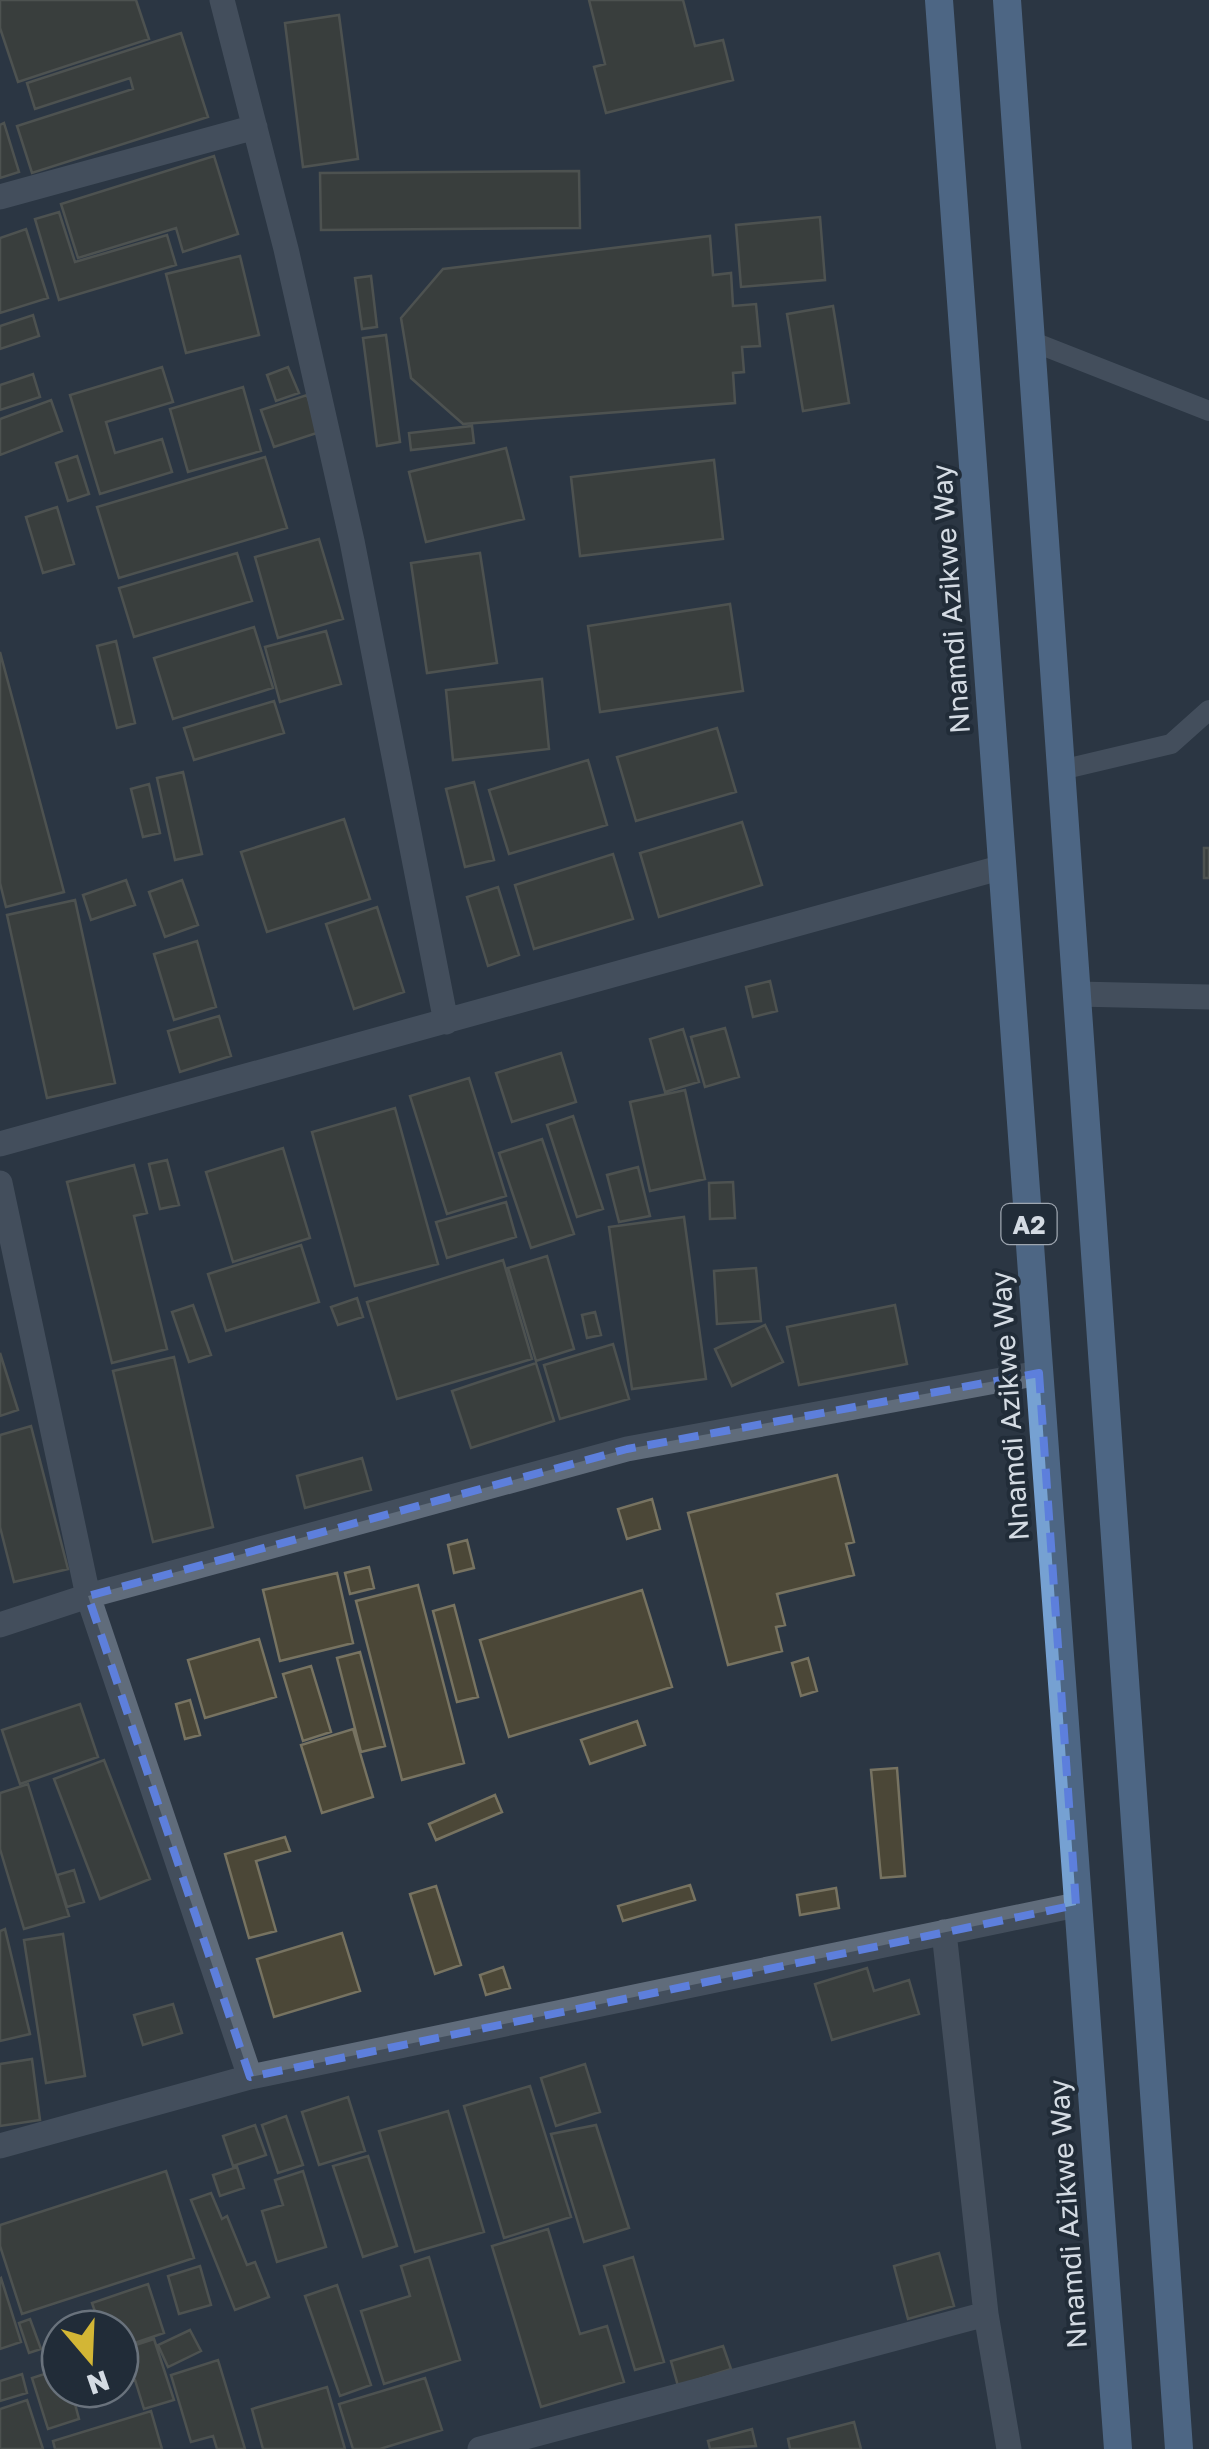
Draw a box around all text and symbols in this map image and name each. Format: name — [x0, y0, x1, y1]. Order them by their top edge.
street label: Nnamdi Azikwe Way — [924, 463, 976, 735]
road number: A2 — [1002, 1204, 1056, 1244]
street label: Nnamdi Azikwe Way — [983, 1270, 1035, 1542]
street label: Nnamdi Azikwe Way — [1041, 2078, 1093, 2350]
north arrow — [40, 2309, 140, 2409]
text: N — [83, 2364, 114, 2402]

